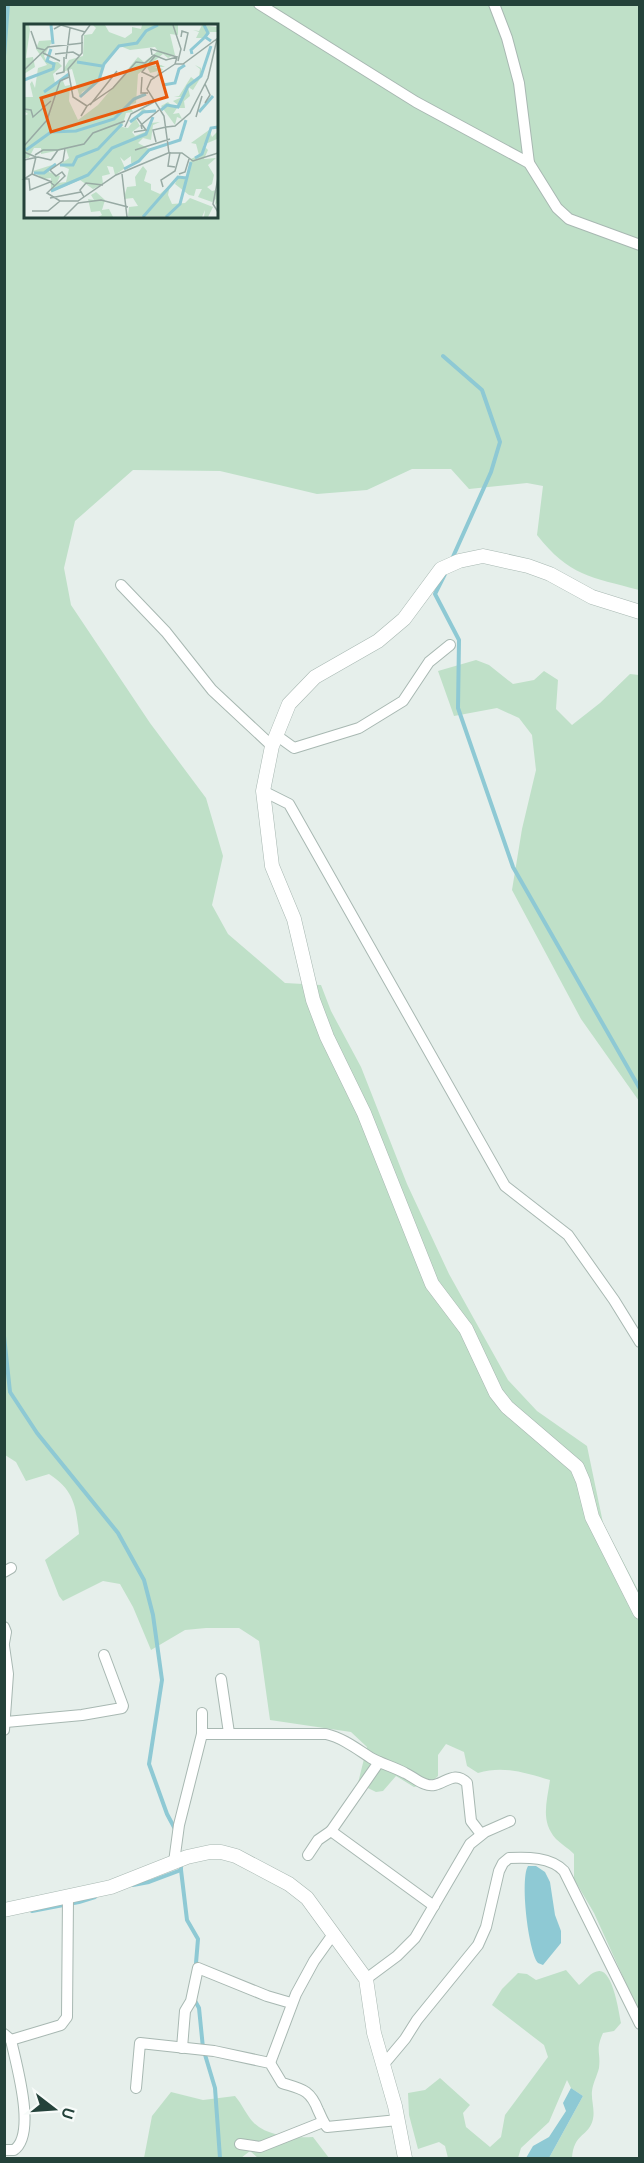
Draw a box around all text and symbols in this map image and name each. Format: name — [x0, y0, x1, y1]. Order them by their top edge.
inset map — [24, 24, 218, 218]
north arrow — [24, 2079, 84, 2139]
text: U — [56, 2105, 80, 2122]

